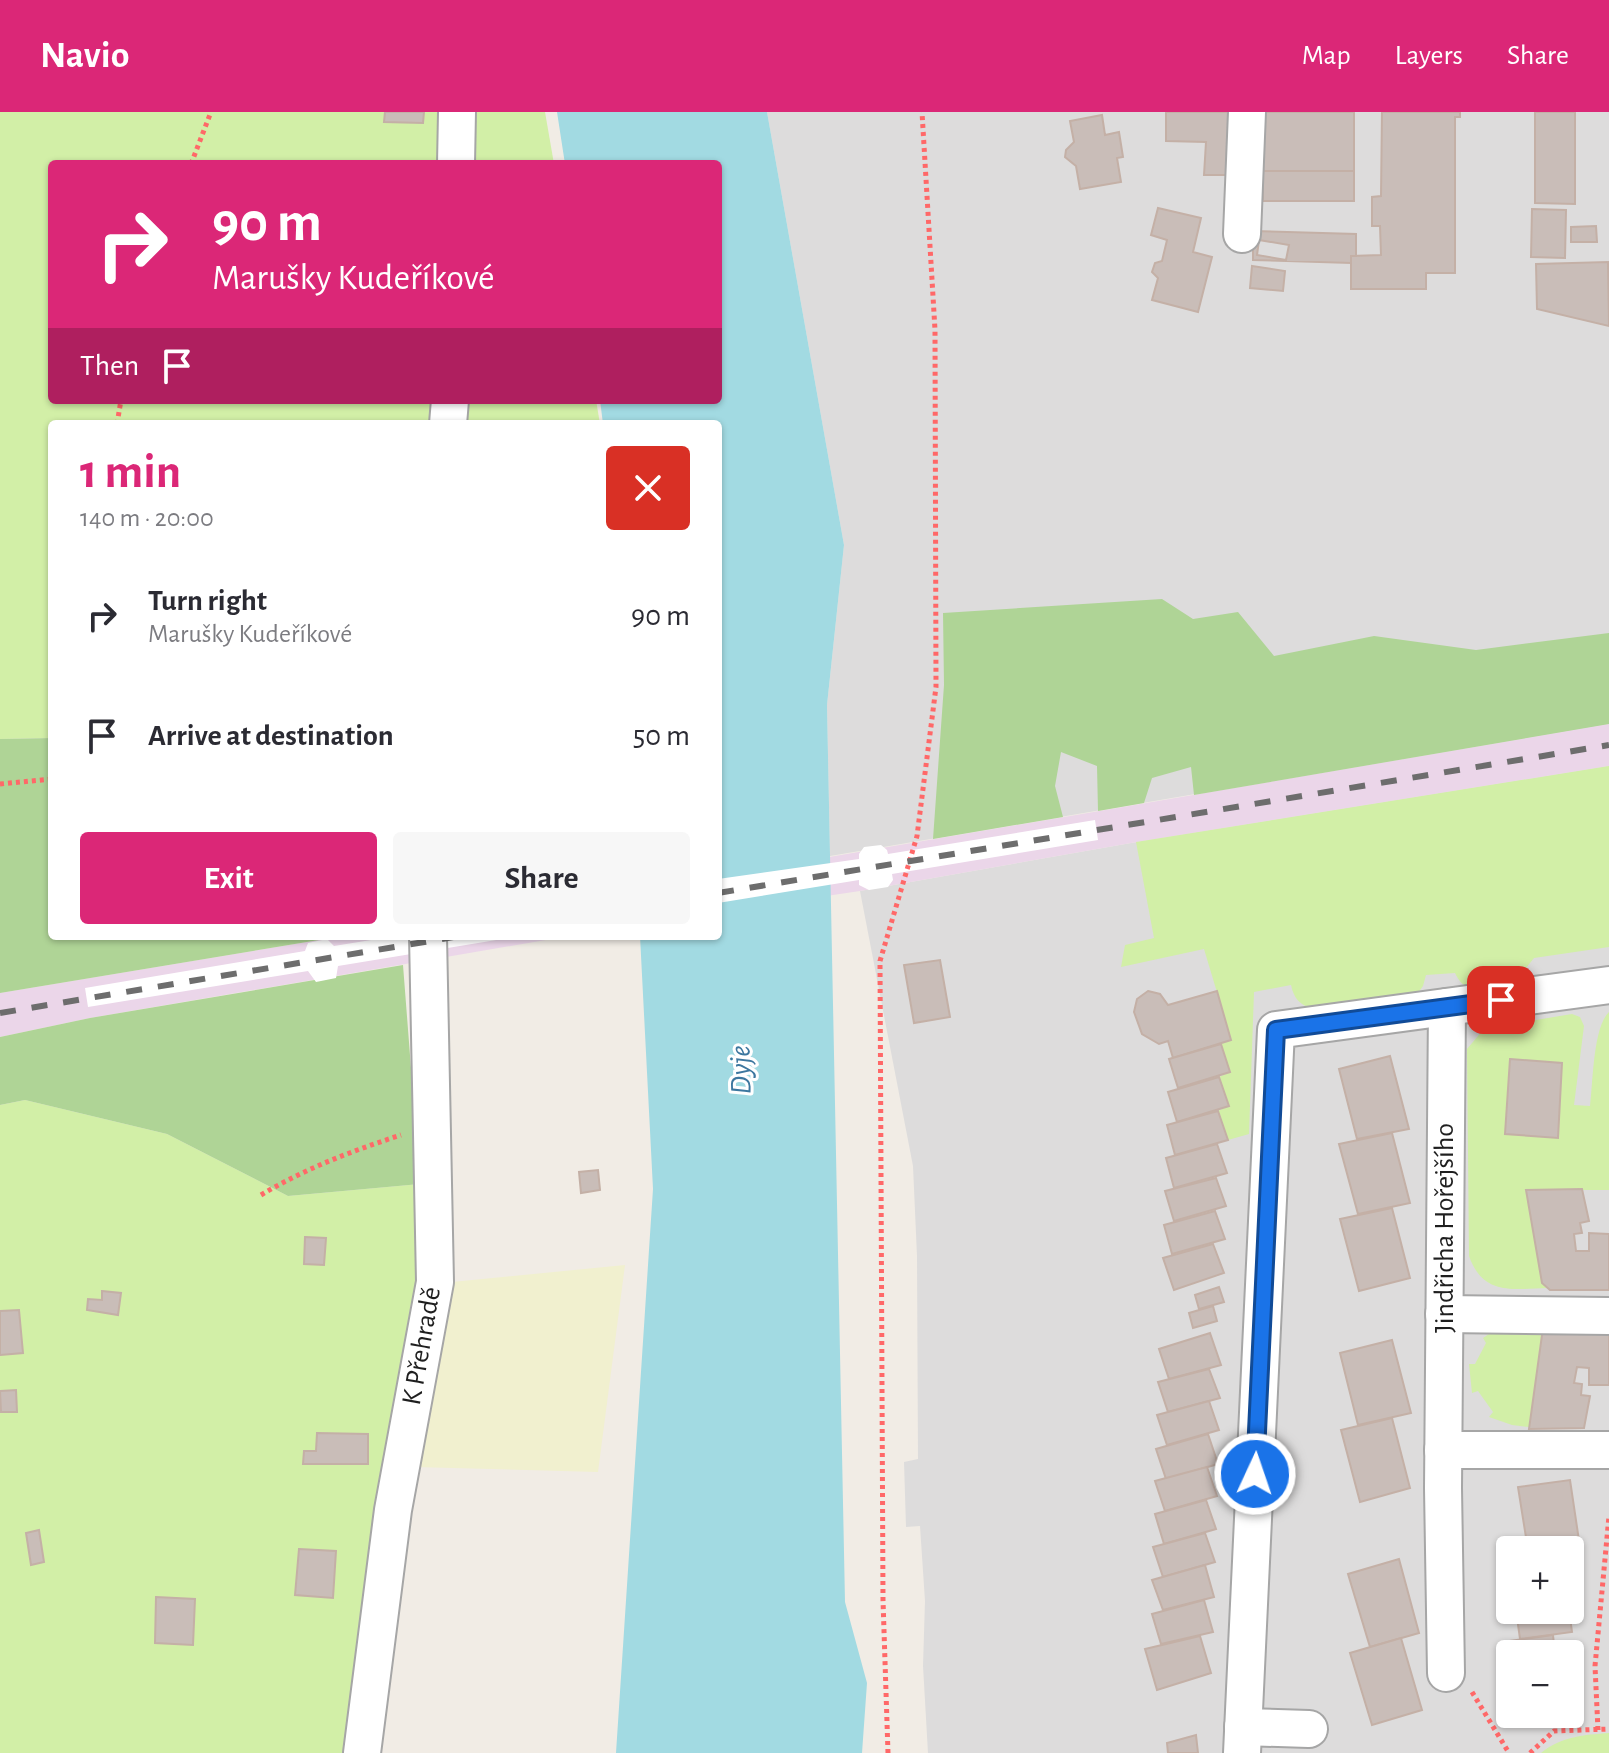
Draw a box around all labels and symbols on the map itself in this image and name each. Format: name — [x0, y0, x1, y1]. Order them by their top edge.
pin — [1467, 966, 1535, 1034]
water label: Dyje — [726, 1045, 756, 1095]
street label: Jindřicha Hořejšího — [1431, 1123, 1459, 1333]
street label: K Přehradě — [398, 1285, 446, 1407]
position arrow — [1213, 1432, 1297, 1516]

